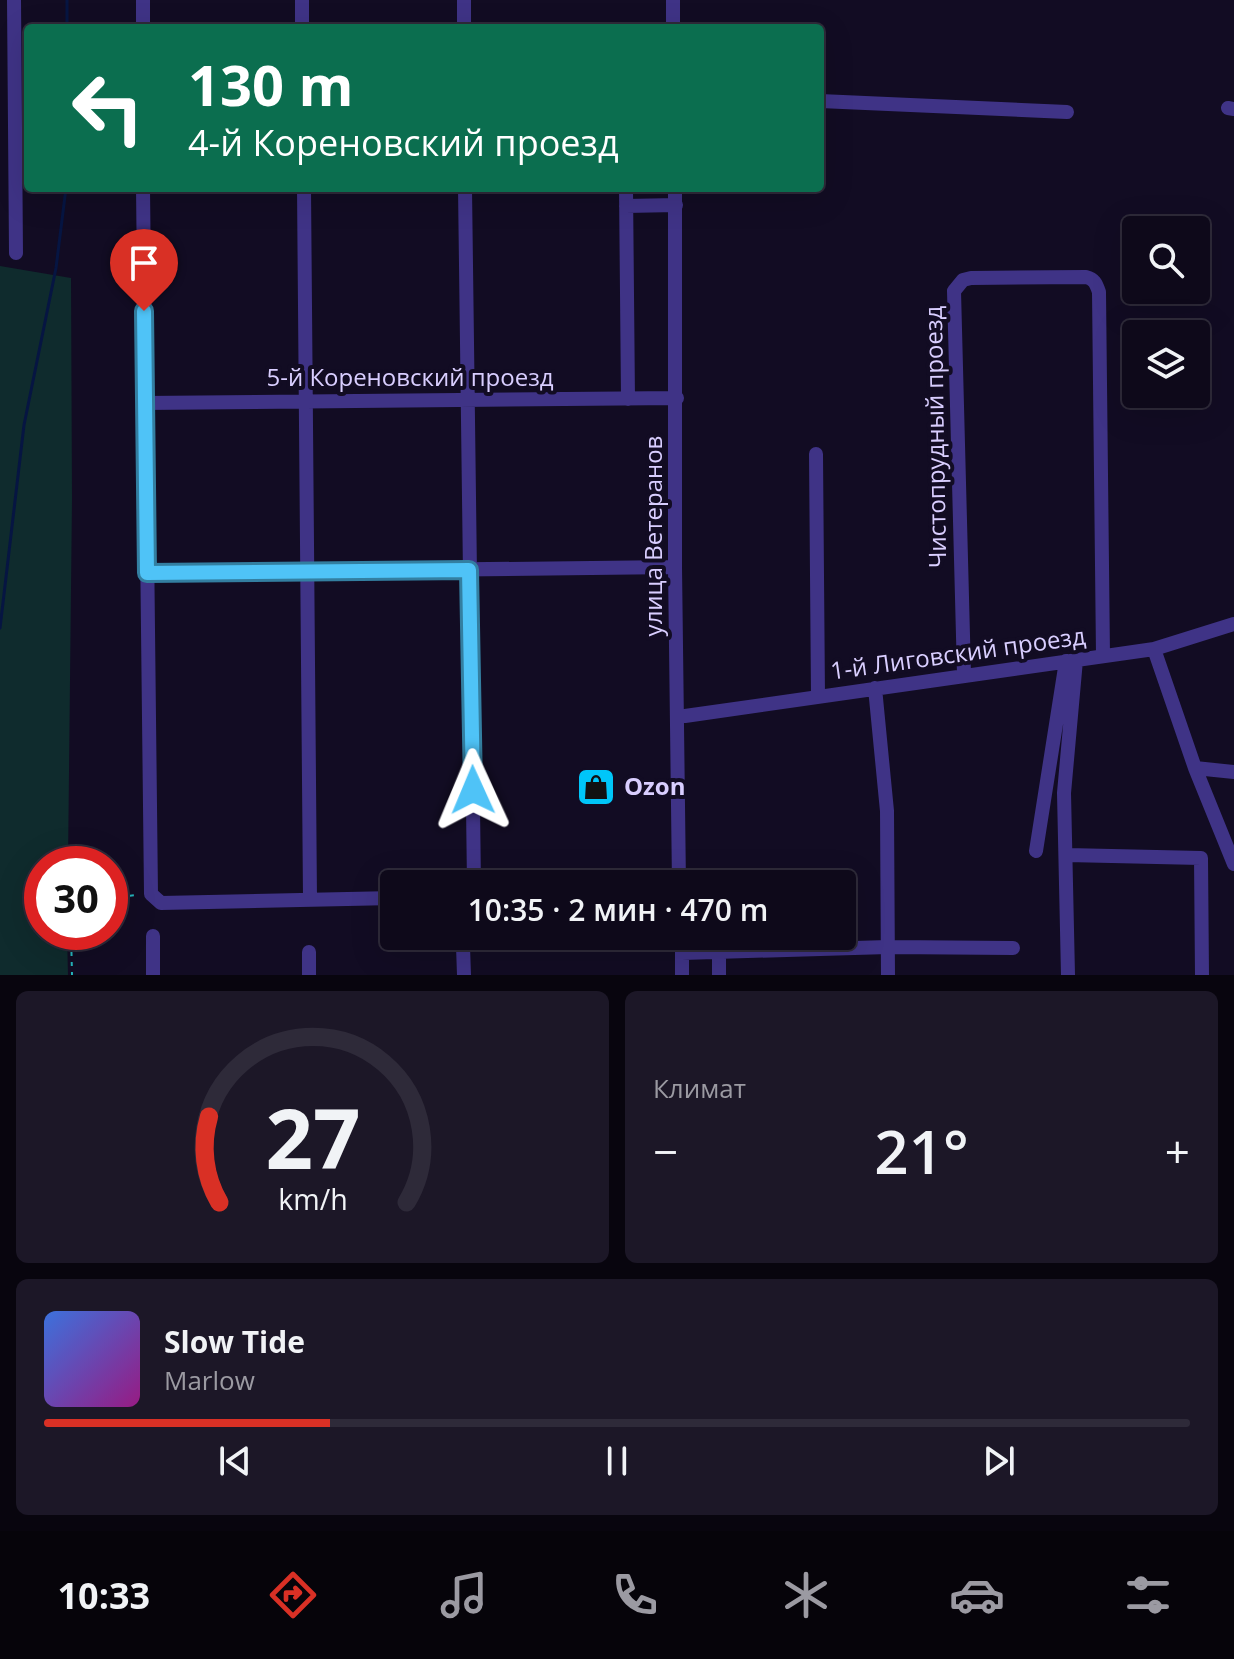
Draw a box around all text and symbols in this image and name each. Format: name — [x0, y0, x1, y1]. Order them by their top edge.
text: 130 m — [188, 46, 354, 122]
icon: left — [56, 56, 160, 160]
text: 4-й Кореновский проезд — [188, 118, 619, 167]
map controls — [1122, 216, 1210, 408]
button: search — [1122, 216, 1210, 304]
pin — [110, 229, 178, 311]
icon: arrive — [122, 241, 166, 285]
street label: Чистопрудный проезд — [916, 305, 953, 569]
button: layers — [1122, 320, 1210, 408]
street label: 5-й Кореновский проезд — [266, 360, 554, 393]
street label: улица Ветеранов — [636, 436, 669, 636]
street label: 1-й Лиговский проезд — [828, 618, 1088, 687]
position arrow — [431, 748, 515, 832]
shop icon: Ozon — [575, 766, 617, 808]
place label: Ozon — [624, 769, 685, 802]
speed limit sign: 30 — [24, 846, 128, 950]
text: 10:35 · 2 мин · 470 m — [468, 889, 768, 930]
text: Климат — [653, 1070, 746, 1106]
text: 27 — [265, 1080, 360, 1193]
text: 21° — [874, 1110, 969, 1192]
text: − — [653, 1121, 678, 1181]
text: + — [1165, 1121, 1190, 1181]
text: km/h — [278, 1179, 347, 1218]
text: Slow Tide — [164, 1321, 305, 1362]
text: Marlow — [164, 1362, 255, 1398]
icon: previous — [213, 1439, 257, 1483]
icon: pause — [595, 1439, 639, 1483]
icon: next — [977, 1439, 1021, 1483]
icon: directions — [265, 1567, 321, 1623]
icon: music — [436, 1567, 492, 1623]
icon: phone — [607, 1567, 663, 1623]
icon: climate — [778, 1567, 834, 1623]
icon: car — [949, 1567, 1005, 1623]
icon: filters — [1120, 1567, 1176, 1623]
text: 10:33 — [58, 1571, 150, 1620]

